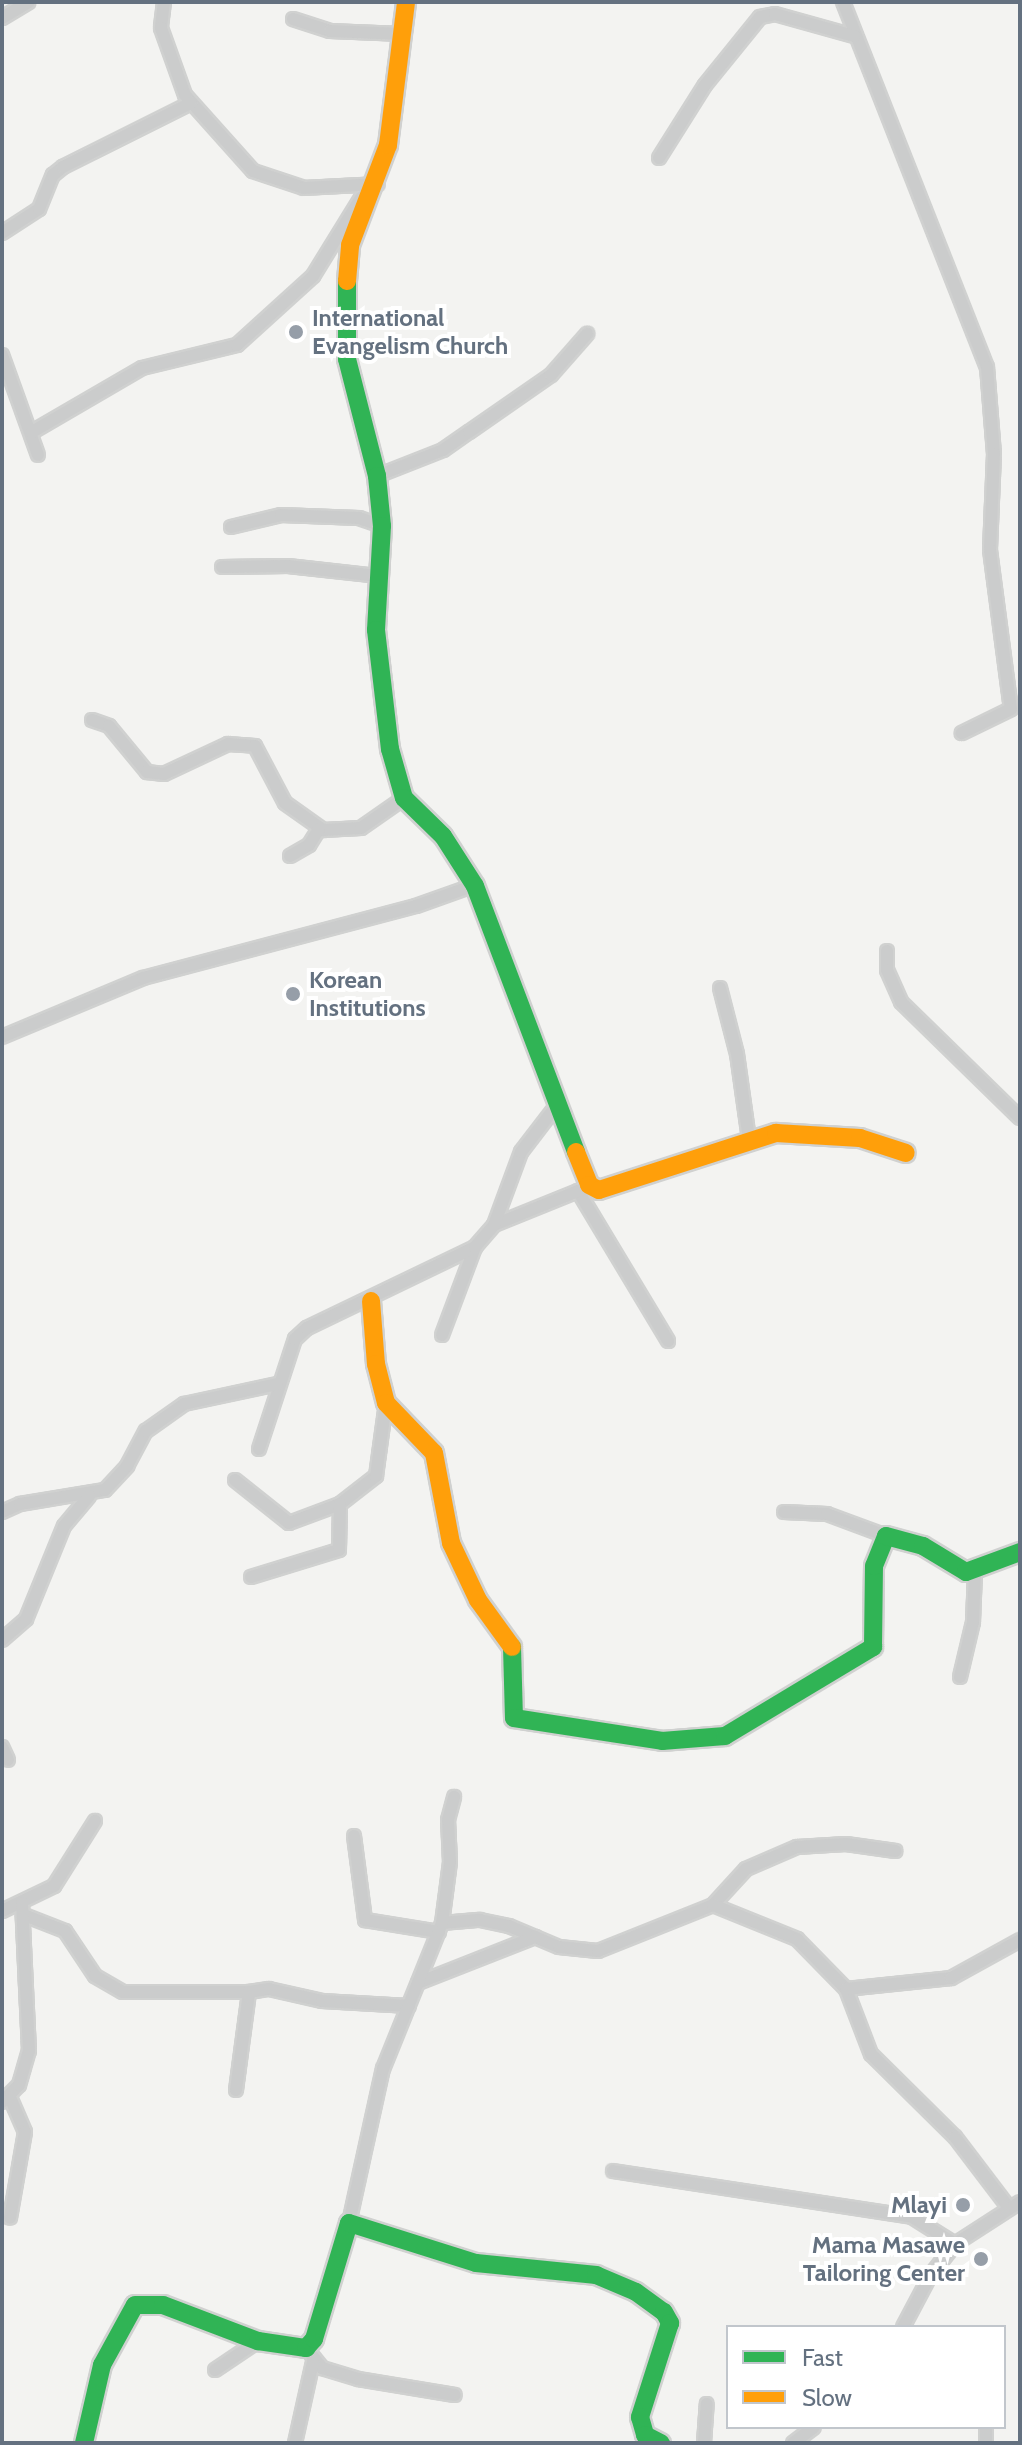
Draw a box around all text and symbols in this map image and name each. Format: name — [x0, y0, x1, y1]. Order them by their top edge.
place label: International Evangelism Church — [312, 304, 508, 360]
marker: International Evangelism Church — [287, 323, 305, 341]
place label: Korean Institutions — [309, 966, 426, 1022]
marker: Korean Institutions — [284, 985, 302, 1003]
place label: Mlayi — [891, 2191, 947, 2219]
marker: Mlayi — [954, 2196, 972, 2214]
place label: Mama Masawe Tailoring Center — [803, 2231, 965, 2287]
marker: Mama Masawe Tailoring Center — [972, 2250, 990, 2268]
legend — [726, 2325, 1006, 2429]
text: Fast — [802, 2343, 843, 2372]
text: Slow — [802, 2383, 852, 2412]

